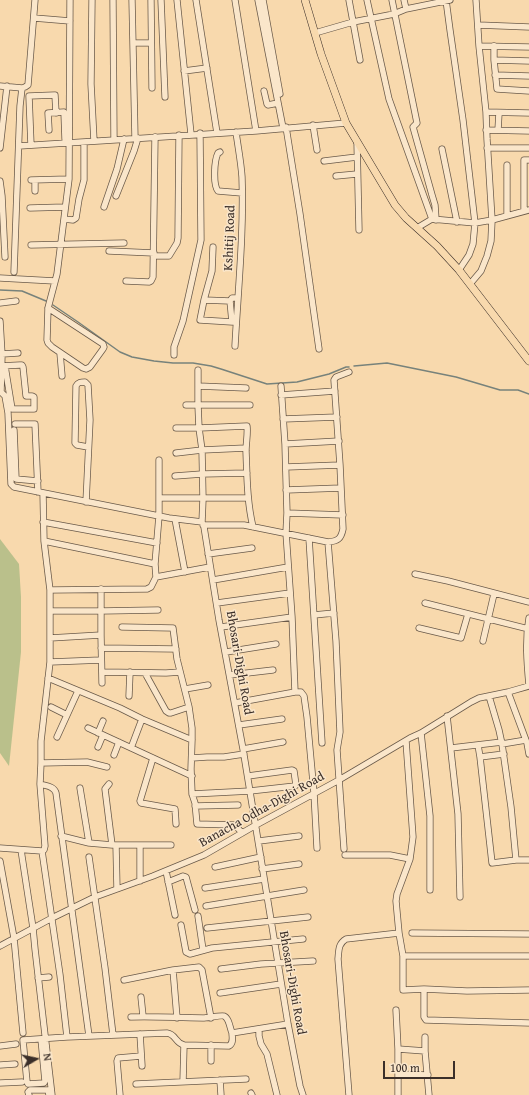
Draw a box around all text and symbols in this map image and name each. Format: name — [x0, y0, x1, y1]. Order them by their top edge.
street label: Kshitij Road — [221, 205, 239, 271]
street label: Bhosari-Dighi Road — [222, 610, 256, 716]
street label: Banacha Odha-Dighi Road — [197, 769, 327, 851]
street label: Bhosari-Dighi Road — [275, 930, 309, 1036]
north arrow — [16, 1039, 56, 1079]
text: N — [39, 1052, 56, 1062]
scale bar — [385, 1053, 457, 1079]
text: 100 m — [390, 1059, 420, 1076]

